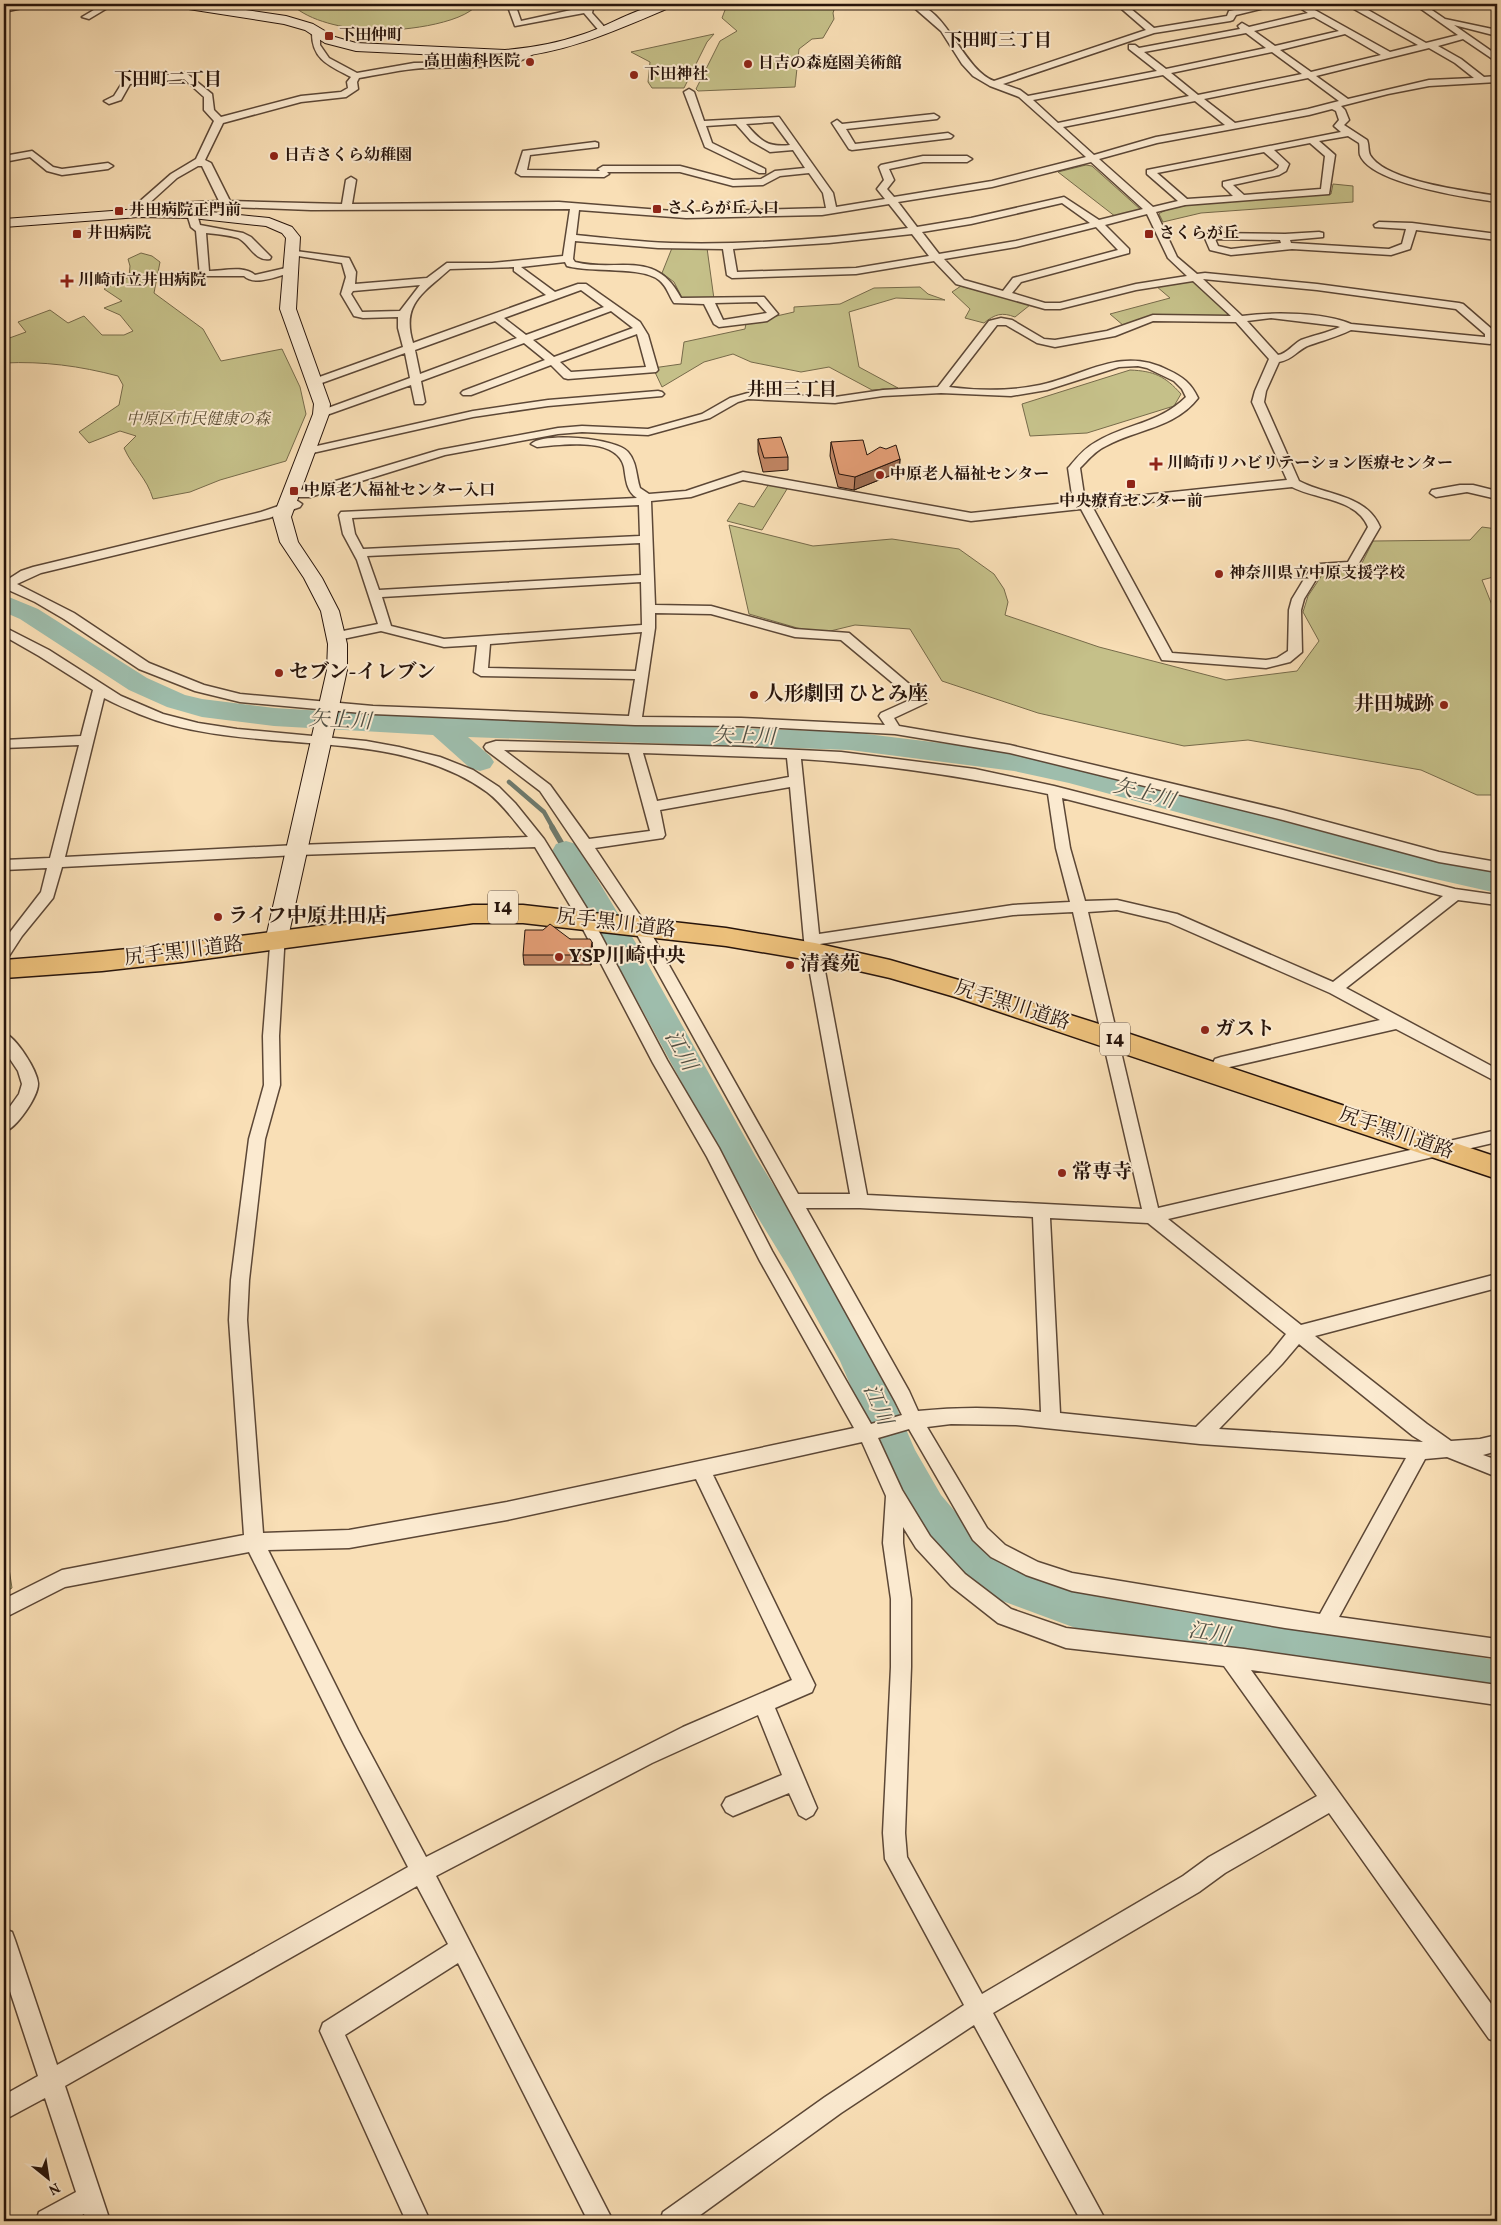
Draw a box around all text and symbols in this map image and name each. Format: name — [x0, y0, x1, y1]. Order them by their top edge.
place label: 下田仲町 — [339, 25, 403, 47]
district label: 下田町三丁目 — [944, 29, 1052, 54]
marker: 下田仲町 — [323, 30, 335, 42]
place label: 高田歯科医院 — [424, 51, 520, 73]
place label: 日吉の森庭園美術館 — [758, 53, 902, 75]
marker: 高田歯科医院 — [524, 56, 536, 68]
marker: 日吉の森庭園美術館 — [742, 58, 754, 70]
place label: 下田神社 — [644, 64, 708, 86]
district label: 下田町二丁目 — [114, 68, 222, 93]
marker: 下田神社 — [628, 69, 640, 81]
place label: 日吉さくら幼稚園 — [284, 145, 412, 167]
marker: 日吉さくら幼稚園 — [268, 150, 280, 162]
place label: さくらが丘入口 — [667, 198, 779, 220]
place label: 井田病院正門前 — [129, 200, 241, 222]
marker: さくらが丘入口 — [651, 203, 663, 215]
marker: 井田病院正門前 — [113, 205, 125, 217]
place label: 井田病院 — [87, 223, 151, 245]
place label: さくらが丘 — [1159, 223, 1239, 245]
marker: 井田病院 — [71, 228, 83, 240]
marker: さくらが丘 — [1143, 228, 1155, 240]
place label: 川崎市立井田病院 — [78, 270, 206, 292]
marker: 川崎市立井田病院 — [60, 274, 74, 288]
district label: 井田三丁目 — [747, 378, 837, 403]
park label: 中原区市民健康の森 — [126, 409, 272, 431]
place label: 川崎市リハビリテーション医療センター — [1167, 453, 1453, 475]
marker: 川崎市リハビリテーション医療センター — [1149, 457, 1163, 471]
place label: 中原老人福祉センター — [890, 464, 1049, 486]
marker: 中原老人福祉センター — [874, 469, 886, 481]
marker: 中央療育センター前 — [1125, 478, 1137, 490]
place label: 中原老人福祉センター入口 — [304, 480, 495, 502]
marker: 中原老人福祉センター入口 — [288, 485, 300, 497]
place label: 中央療育センター前 — [1059, 491, 1203, 513]
place label: 神奈川県立中原支援学校 — [1229, 563, 1406, 585]
marker: 神奈川県立中原支援学校 — [1213, 568, 1225, 580]
place label: セブン-イレブン — [289, 659, 436, 687]
marker: セブン-イレブン — [273, 667, 285, 679]
place label: 人形劇団 ひとみ座 — [764, 681, 928, 709]
marker: 人形劇団 ひとみ座 — [748, 689, 760, 701]
place label: 井田城跡 — [1354, 691, 1434, 719]
marker: 井田城跡 — [1438, 699, 1450, 711]
water label: 矢上川 — [308, 705, 374, 737]
water label: 矢上川 — [712, 721, 778, 753]
water label: 矢上川 — [1110, 772, 1180, 817]
road number: 14 — [488, 890, 518, 924]
place label: ライフ中原井田店 — [228, 903, 387, 931]
street label: 尻手黒川道路 — [555, 903, 677, 945]
marker: ライフ中原井田店 — [212, 911, 224, 923]
street label: 尻手黒川道路 — [123, 931, 245, 973]
place label: YSP川崎中央 — [569, 943, 685, 971]
marker: YSP川崎中央 — [553, 951, 565, 963]
place label: 清養苑 — [800, 951, 860, 979]
marker: 清養苑 — [784, 959, 796, 971]
street label: 尻手黒川道路 — [951, 974, 1073, 1038]
place label: ガスト — [1215, 1016, 1275, 1044]
road number: 14 — [1100, 1022, 1130, 1056]
marker: ガスト — [1199, 1024, 1211, 1036]
water label: 江川 — [657, 1026, 704, 1078]
street label: 尻手黒川道路 — [1335, 1101, 1457, 1167]
place label: 常専寺 — [1072, 1159, 1132, 1187]
marker: 常専寺 — [1056, 1167, 1068, 1179]
water label: 江川 — [855, 1380, 899, 1432]
water label: 江川 — [1186, 1616, 1234, 1652]
north arrow — [22, 2152, 72, 2202]
text: N — [45, 2177, 63, 2199]

